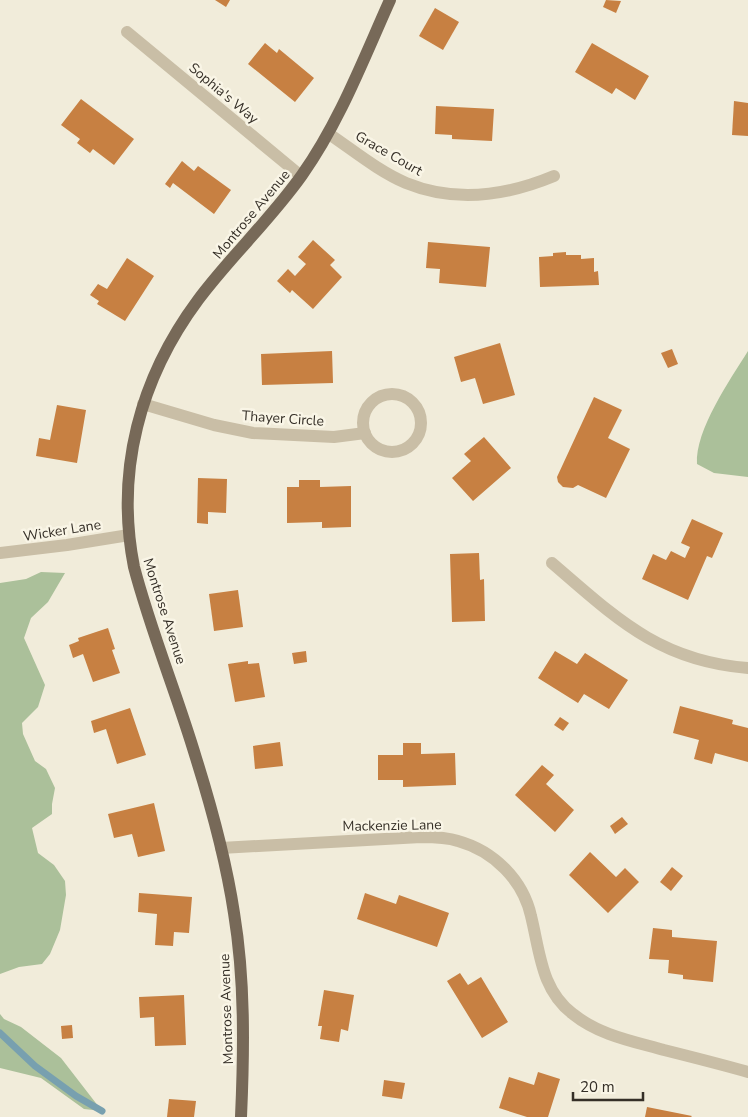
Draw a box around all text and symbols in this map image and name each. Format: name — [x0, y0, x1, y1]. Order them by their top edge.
street label: Sophia's Way — [185, 59, 263, 129]
street label: Grace Court — [352, 127, 426, 180]
street label: Montrose Avenue — [209, 166, 294, 263]
street label: Thayer Circle — [241, 406, 325, 431]
street label: Wicker Lane — [22, 515, 102, 546]
street label: Montrose Avenue — [138, 556, 191, 667]
street label: Mackenzie Lane — [342, 815, 442, 836]
street label: Montrose Avenue — [215, 953, 238, 1065]
scale bar — [573, 1070, 643, 1102]
text: 20 m — [580, 1077, 615, 1097]

